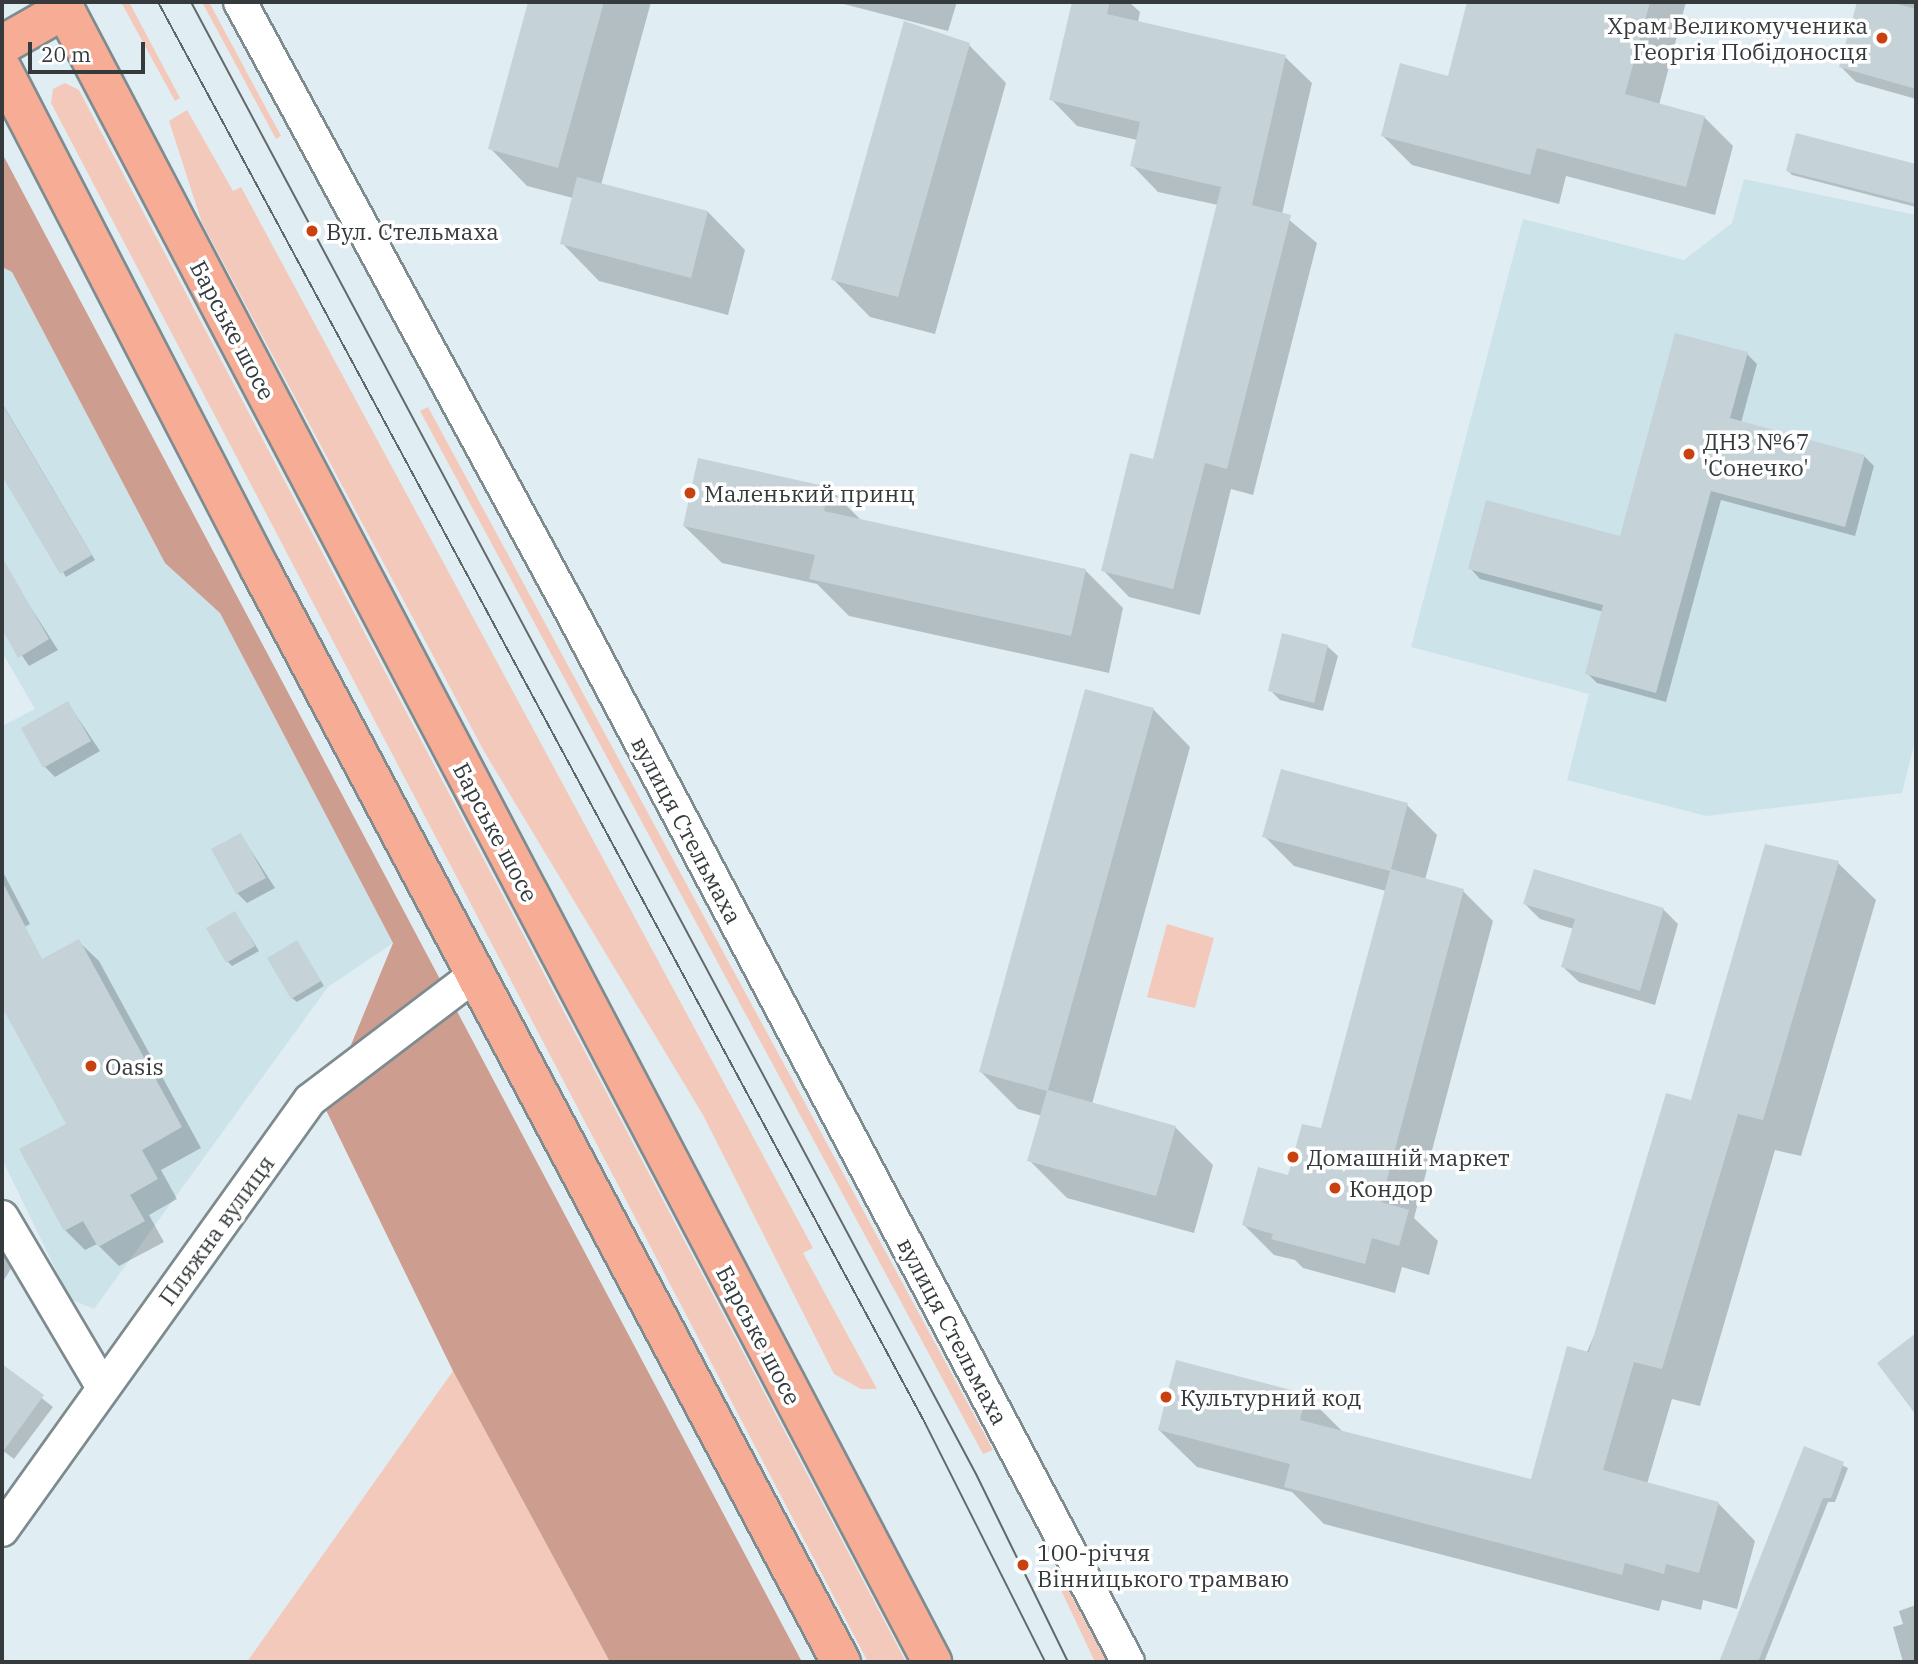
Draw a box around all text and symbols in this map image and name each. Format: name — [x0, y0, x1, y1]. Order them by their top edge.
place label: Храм Великомученика Георгія Побідоносця — [1607, 11, 1868, 65]
scale bar — [32, 28, 149, 72]
marker: Храм Великомученика Георгія Побідоносця — [1874, 30, 1890, 46]
text: 20 m — [41, 40, 91, 68]
place label: Вул. Стельмаха — [326, 217, 499, 245]
marker: Вул. Стельмаха — [304, 223, 320, 239]
street label: Барське шосе — [185, 256, 281, 404]
place label: ДНЗ №67 'Сонечко' — [1703, 427, 1810, 481]
marker: ДНЗ №67 'Сонечко' — [1681, 446, 1697, 462]
place label: Маленький принц — [704, 479, 915, 507]
marker: Маленький принц — [682, 485, 698, 501]
street label: вулиця Стельмаха — [626, 732, 748, 928]
street label: Барське шосе — [448, 758, 544, 906]
place label: Oasis — [105, 1052, 164, 1080]
marker: Oasis — [83, 1058, 99, 1074]
place label: Домашній маркет — [1307, 1143, 1510, 1171]
marker: Домашній маркет — [1285, 1149, 1301, 1165]
street label: Пляжна вулиця — [152, 1150, 280, 1310]
place label: Кондор — [1349, 1174, 1433, 1202]
marker: Кондор — [1327, 1180, 1343, 1196]
street label: вулиця Стельмаха — [892, 1233, 1014, 1429]
street label: Барське шосе — [711, 1261, 807, 1409]
place label: Культурний код — [1180, 1383, 1361, 1411]
marker: Культурний код — [1158, 1389, 1174, 1405]
place label: 100-річчя Вінницького трамваю — [1037, 1538, 1289, 1592]
marker: 100-річчя Вінницького трамваю — [1015, 1557, 1031, 1573]

